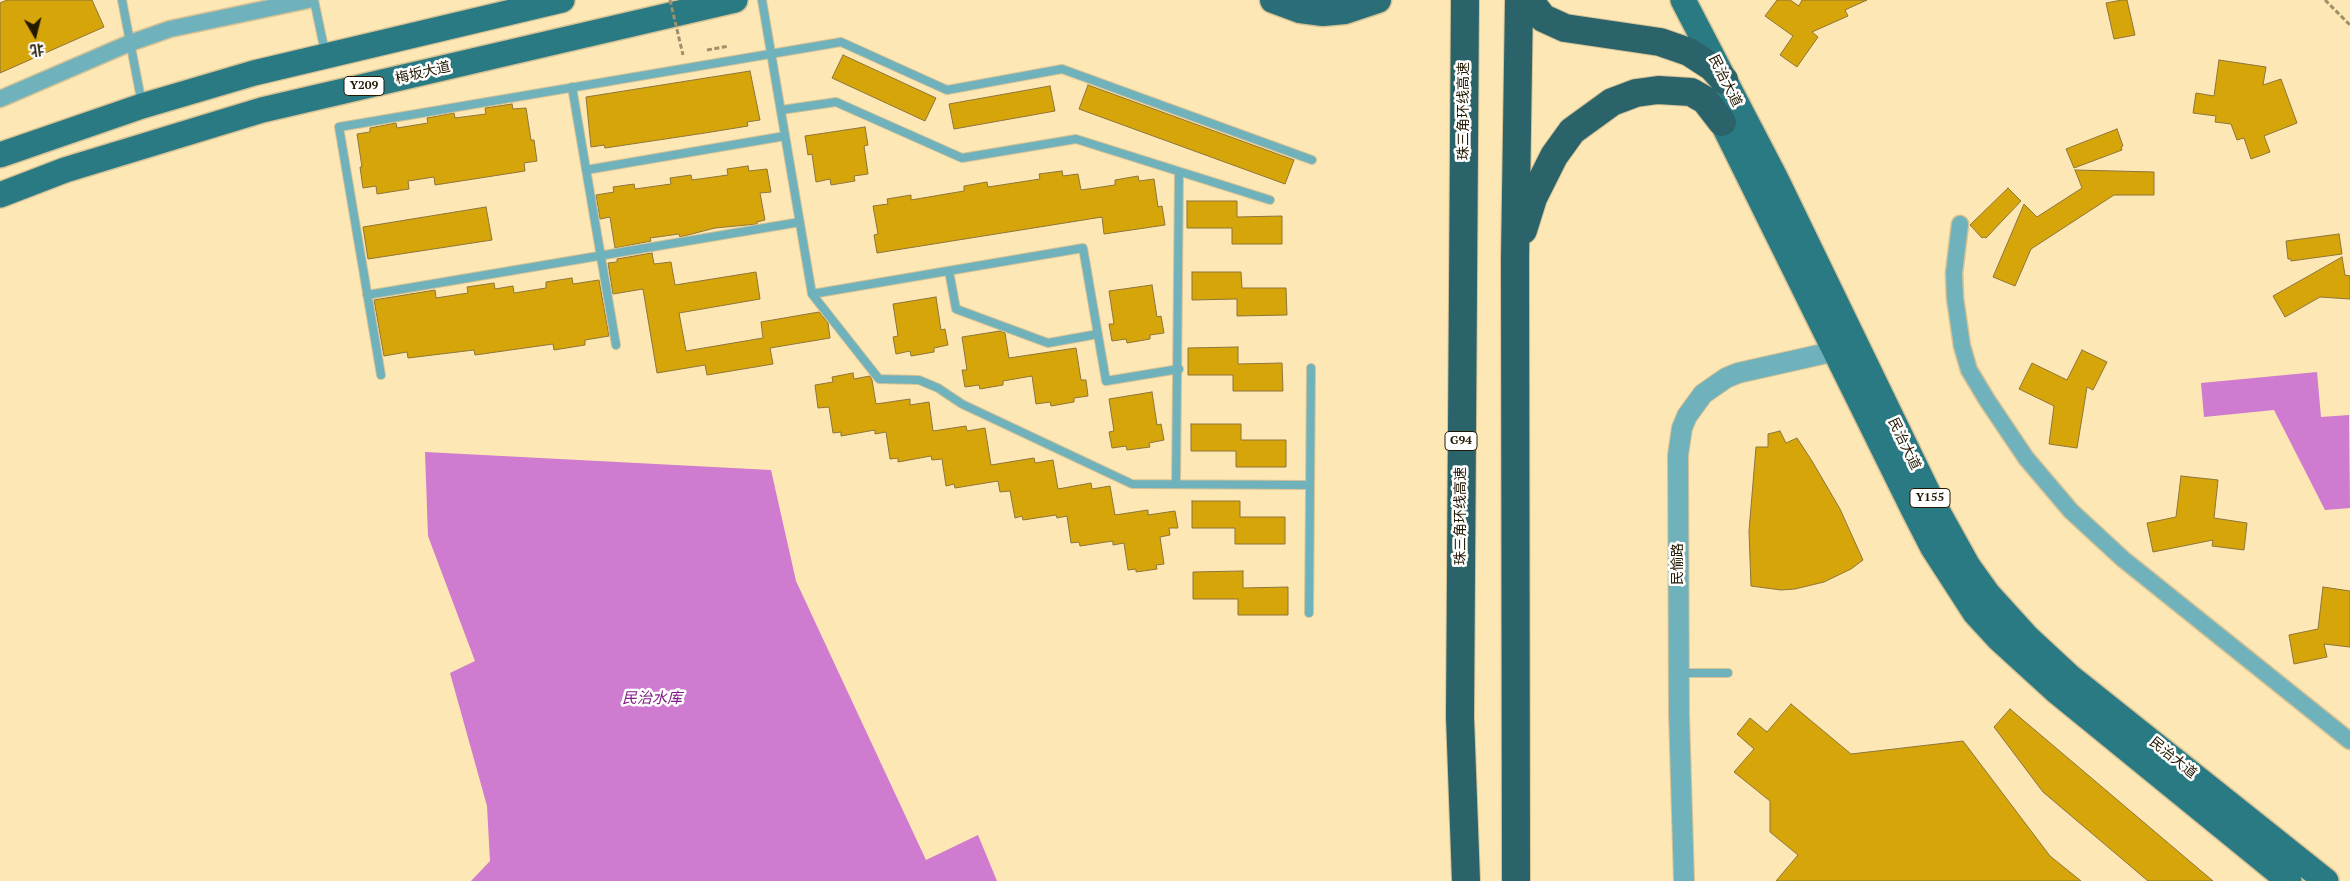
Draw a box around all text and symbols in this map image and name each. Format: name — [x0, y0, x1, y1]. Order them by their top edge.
north arrow — [10, 10, 60, 60]
text: 北 — [29, 40, 45, 61]
street label: 民治大道 — [1705, 52, 1745, 110]
street label: 梅坂大道 — [394, 59, 452, 87]
street label: 珠三角环线高速 — [1456, 62, 1472, 160]
road number: Y209 — [344, 76, 384, 95]
street label: 民治大道 — [1884, 415, 1924, 473]
road number: G94 — [1445, 432, 1477, 451]
street label: 珠三角环线高速 — [1453, 467, 1469, 565]
road number: Y155 — [1910, 488, 1950, 508]
street label: 民愉路 — [1670, 543, 1686, 585]
water label: 民治水库 — [622, 690, 682, 708]
street label: 民治大道 — [2146, 734, 2200, 782]

